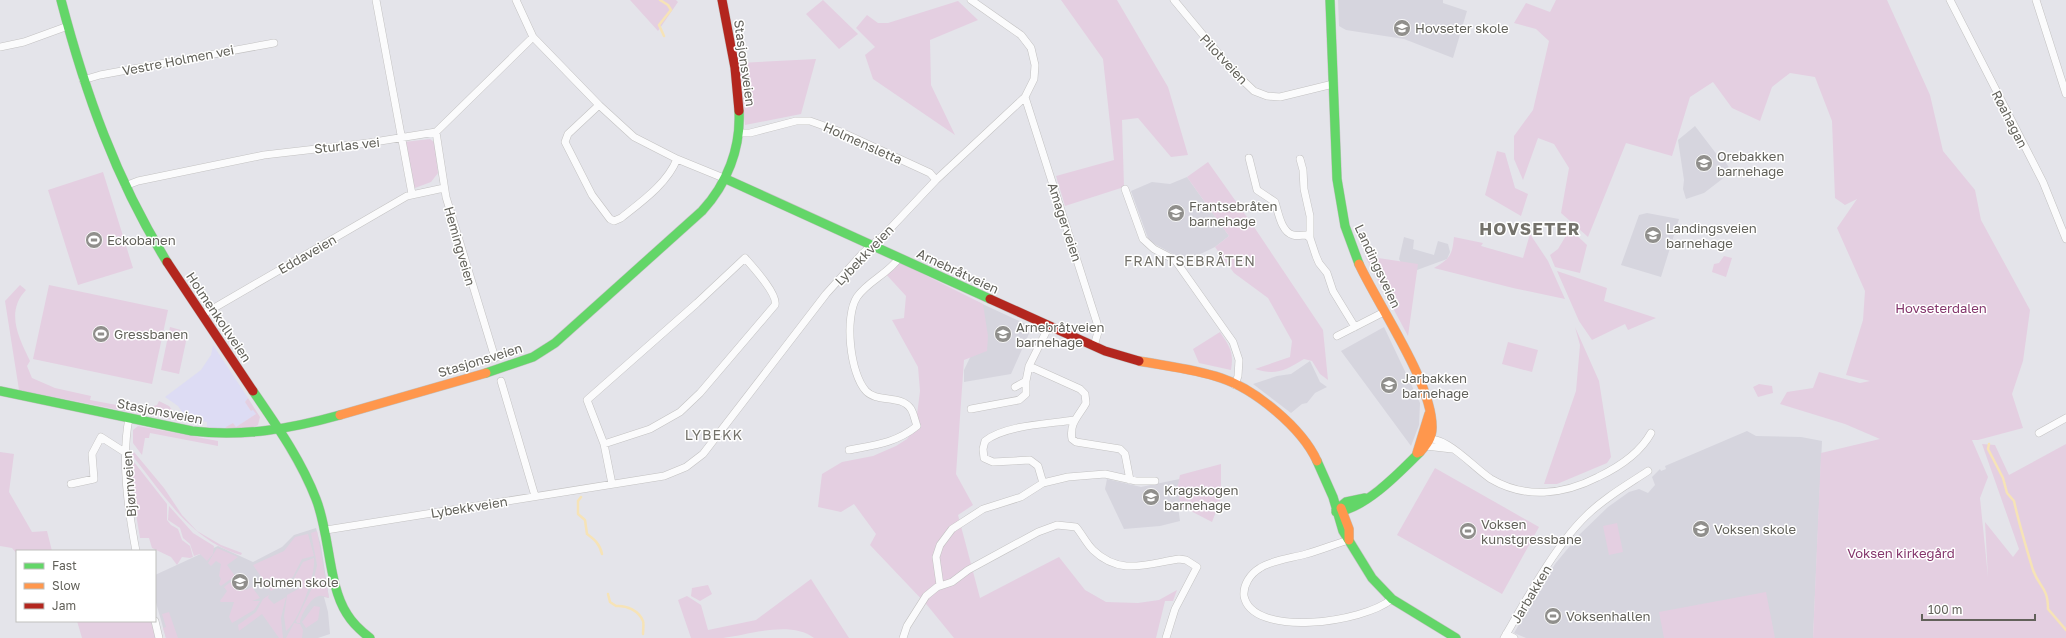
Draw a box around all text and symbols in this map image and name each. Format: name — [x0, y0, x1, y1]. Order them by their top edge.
school or university icon: Hovseter skole — [1392, 18, 1412, 38]
street label: Stasjonsveien — [731, 19, 759, 107]
place label: Hovseter skole — [1415, 20, 1509, 36]
street label: Pilotveien — [1197, 31, 1251, 87]
street label: Vestre Holmen vei — [121, 41, 235, 79]
street label: Røahagan — [1989, 88, 2031, 150]
street label: Holmensletta — [821, 118, 905, 168]
street label: Sturlas vei — [313, 134, 381, 156]
place label: Orebakken barnehage — [1717, 148, 1784, 179]
school or university icon: Orebakken barnehage — [1694, 153, 1714, 173]
street label: Amagerveien — [1045, 180, 1085, 264]
place label: Frantsebråten barnehage — [1189, 198, 1277, 229]
school or university icon: Frantsebråten barnehage — [1166, 203, 1186, 223]
street label: Hemingveien — [441, 204, 479, 288]
district label: HOVSETER — [1479, 218, 1581, 239]
place label: Landingsveien barnehage — [1666, 220, 1757, 251]
street label: Landingsveien — [1352, 221, 1404, 311]
street label: Lybekkveien — [831, 222, 897, 288]
school or university icon: Landingsveien barnehage — [1643, 225, 1663, 245]
sports icon: Eckobanen — [84, 230, 104, 250]
street label: Eddaveien — [275, 231, 339, 277]
place label: Eckobanen — [107, 232, 176, 248]
street label: Arnebråtveien — [915, 245, 1001, 297]
district label: FRANTSEBRÅTEN — [1124, 252, 1256, 269]
street label: Holmenkollveien — [183, 269, 255, 365]
park label: Hovseterdalen — [1895, 300, 1987, 316]
place label: Arnebråtveien barnehage — [1016, 319, 1105, 350]
sports icon: Gressbanen — [91, 324, 111, 344]
school or university icon: Arnebråtveien barnehage — [993, 324, 1013, 344]
place label: Gressbanen — [114, 326, 188, 342]
street label: Stasjonsveien — [436, 340, 524, 380]
place label: Jarbakken barnehage — [1402, 370, 1469, 401]
school or university icon: Jarbakken barnehage — [1379, 375, 1399, 395]
street label: Stasjonsveien — [116, 395, 204, 427]
district label: LYBEKK — [685, 426, 743, 443]
street label: Bjørnveien — [119, 450, 139, 518]
place label: Kragskogen barnehage — [1164, 482, 1239, 513]
school or university icon: Kragskogen barnehage — [1141, 487, 1161, 507]
street label: Lybekkveien — [429, 493, 509, 521]
place label: Voksen kunstgressbane — [1481, 516, 1581, 547]
school or university icon: Voksen skole — [1691, 519, 1711, 539]
sports icon: Voksen kunstgressbane — [1458, 521, 1478, 541]
place label: Voksen skole — [1714, 521, 1796, 537]
park label: Voksen kirkegård — [1847, 545, 1955, 561]
legend — [16, 550, 156, 622]
text: Fast — [52, 558, 77, 573]
street label: Jarbakken — [1507, 562, 1555, 626]
school or university icon: Holmen skole — [230, 572, 250, 592]
place label: Holmen skole — [253, 574, 338, 590]
text: Slow — [52, 578, 80, 593]
scale bar — [1922, 596, 2035, 622]
text: Jam — [52, 598, 76, 613]
text: 100 m — [1928, 602, 1962, 617]
sports icon: Voksenhallen — [1543, 606, 1563, 626]
place label: Voksenhallen — [1566, 608, 1651, 624]

